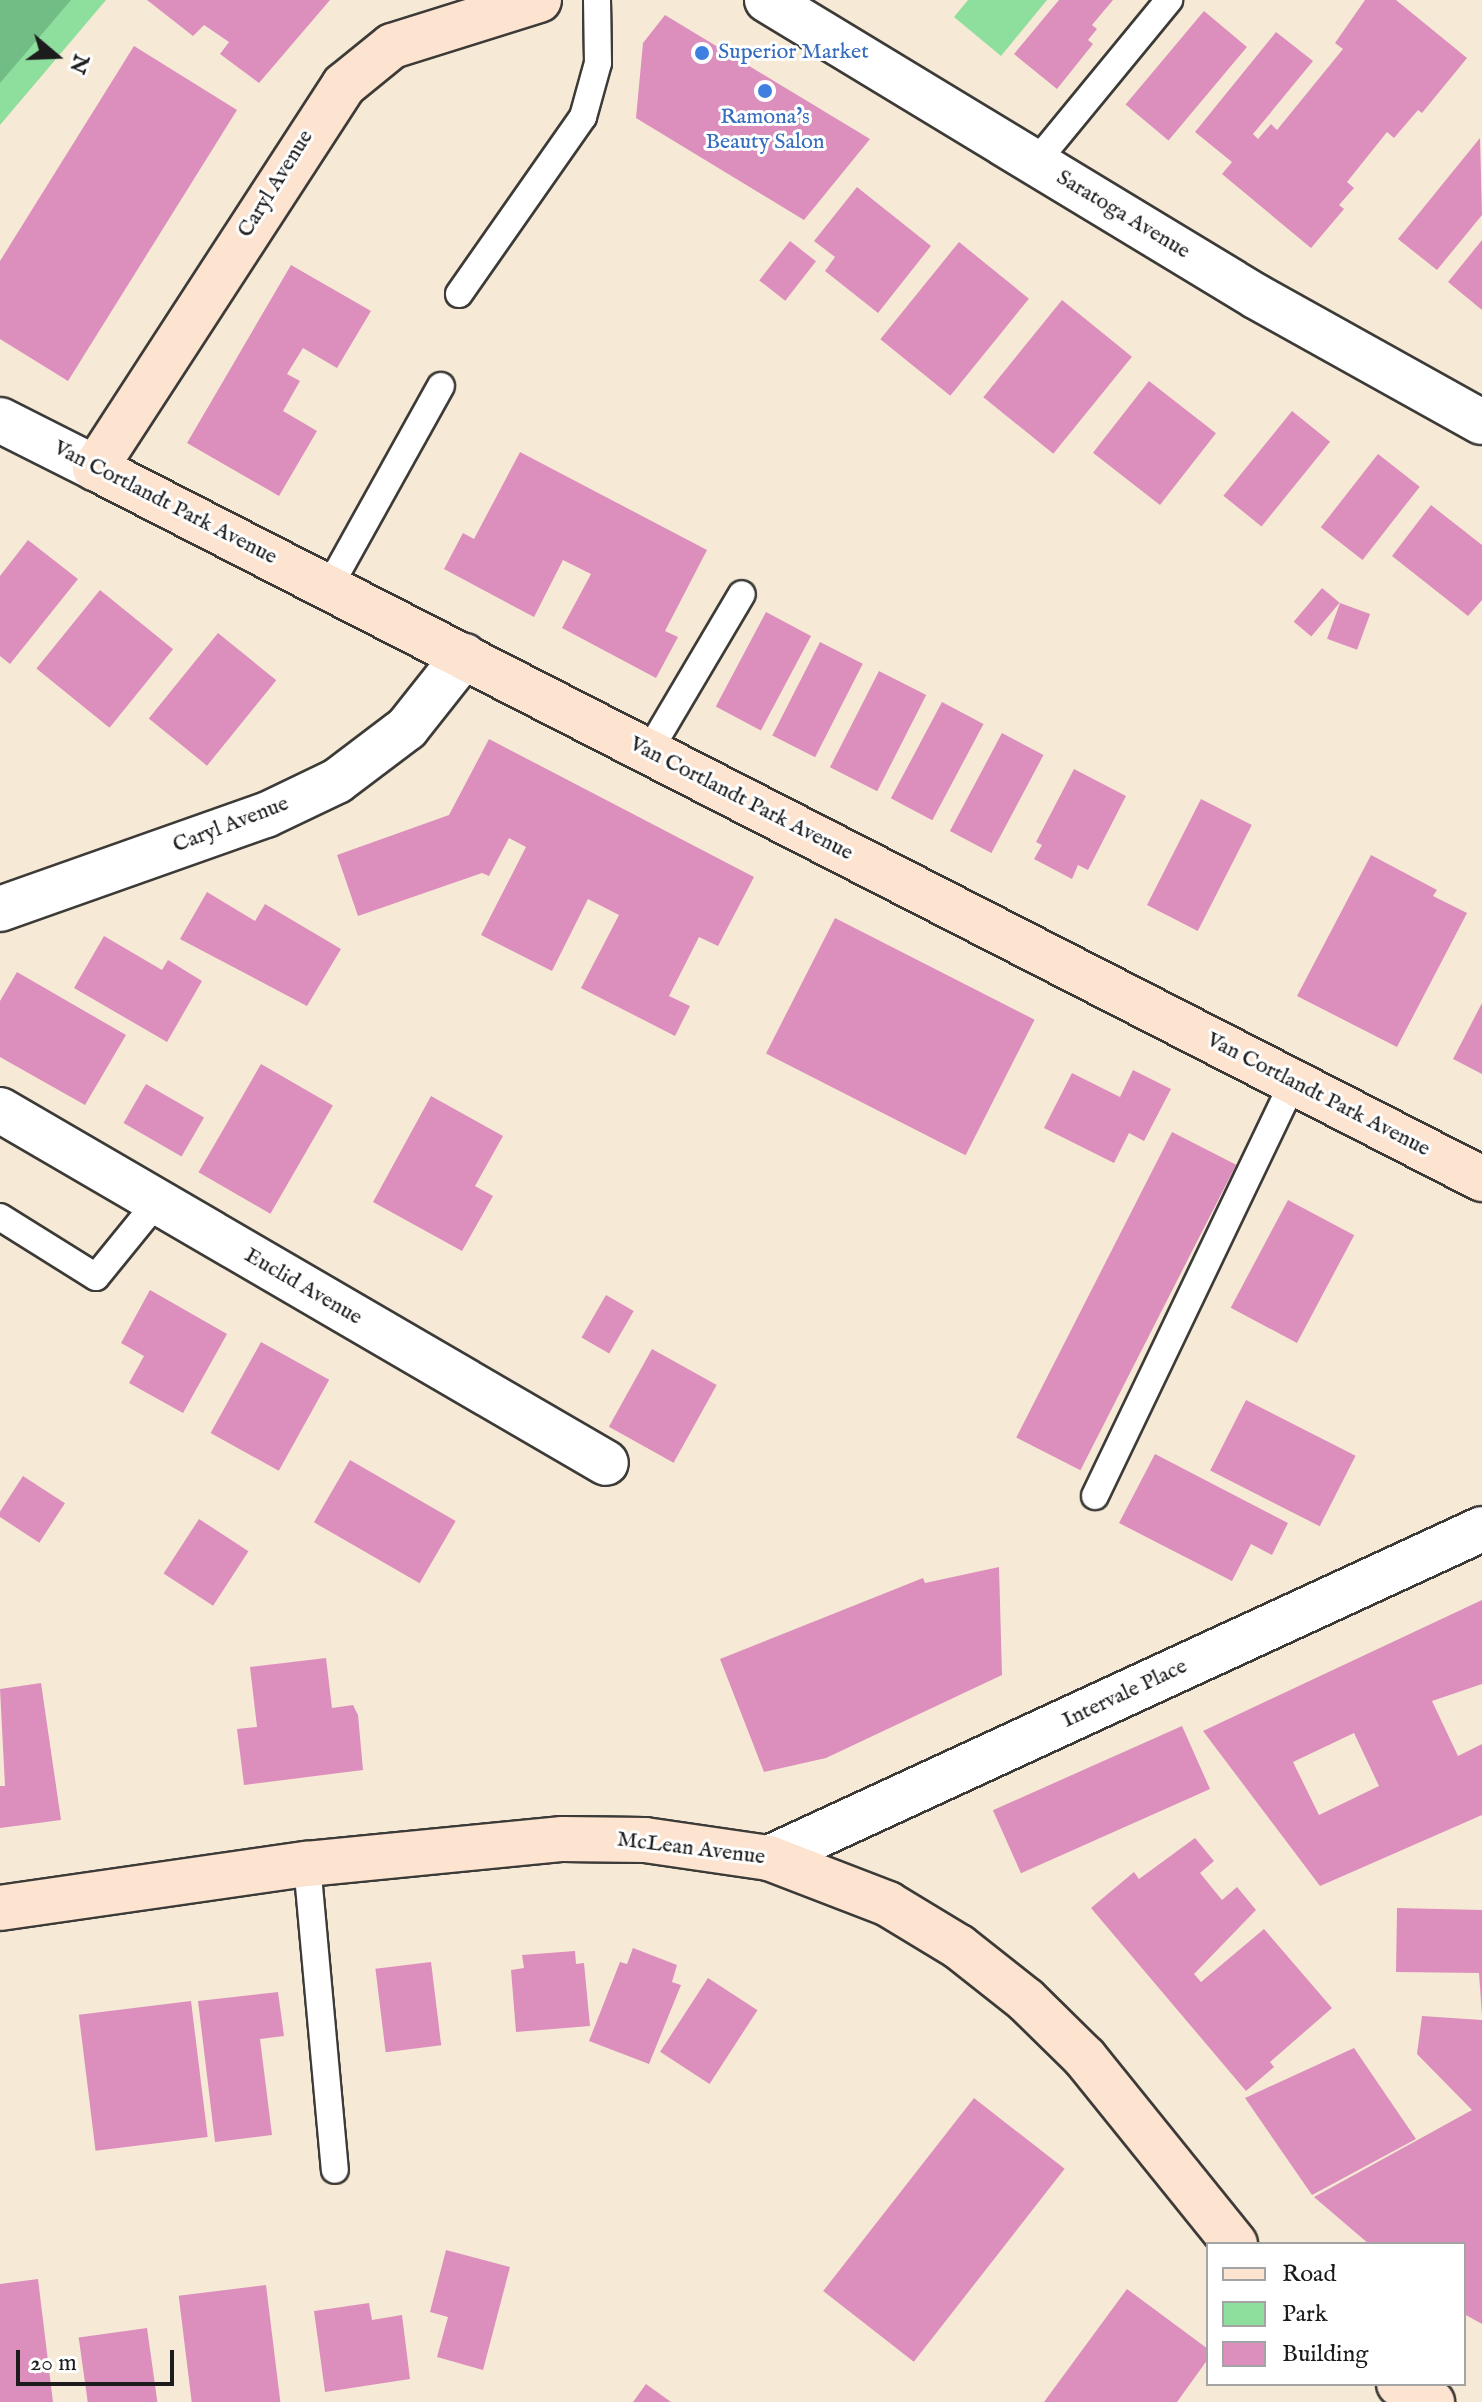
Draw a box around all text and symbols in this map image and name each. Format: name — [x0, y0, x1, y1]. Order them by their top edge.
north arrow — [16, 16, 96, 96]
place label: Superior Market — [718, 40, 869, 66]
marker: Superior Market — [693, 44, 711, 62]
text: N — [62, 50, 95, 77]
marker: Ramona's Beauty Salon — [756, 82, 774, 100]
place label: Ramona's Beauty Salon — [706, 104, 824, 156]
street label: Caryl Avenue — [232, 125, 320, 243]
street label: Saratoga Avenue — [1051, 165, 1195, 265]
street label: Van Cortlandt Park Avenue — [49, 435, 281, 571]
street label: Van Cortlandt Park Avenue — [625, 731, 857, 867]
street label: Caryl Avenue — [169, 791, 293, 859]
street label: Van Cortlandt Park Avenue — [1202, 1027, 1434, 1163]
street label: Euclid Avenue — [239, 1243, 367, 1331]
street label: Intervale Place — [1058, 1654, 1192, 1734]
street label: McLean Avenue — [615, 1827, 767, 1871]
legend — [1206, 2242, 1466, 2386]
text: Road — [1282, 2259, 1336, 2290]
text: Park — [1282, 2299, 1328, 2330]
scale bar — [20, 2334, 178, 2384]
text: Building — [1282, 2339, 1368, 2370]
text: 20 m — [30, 2348, 77, 2379]

